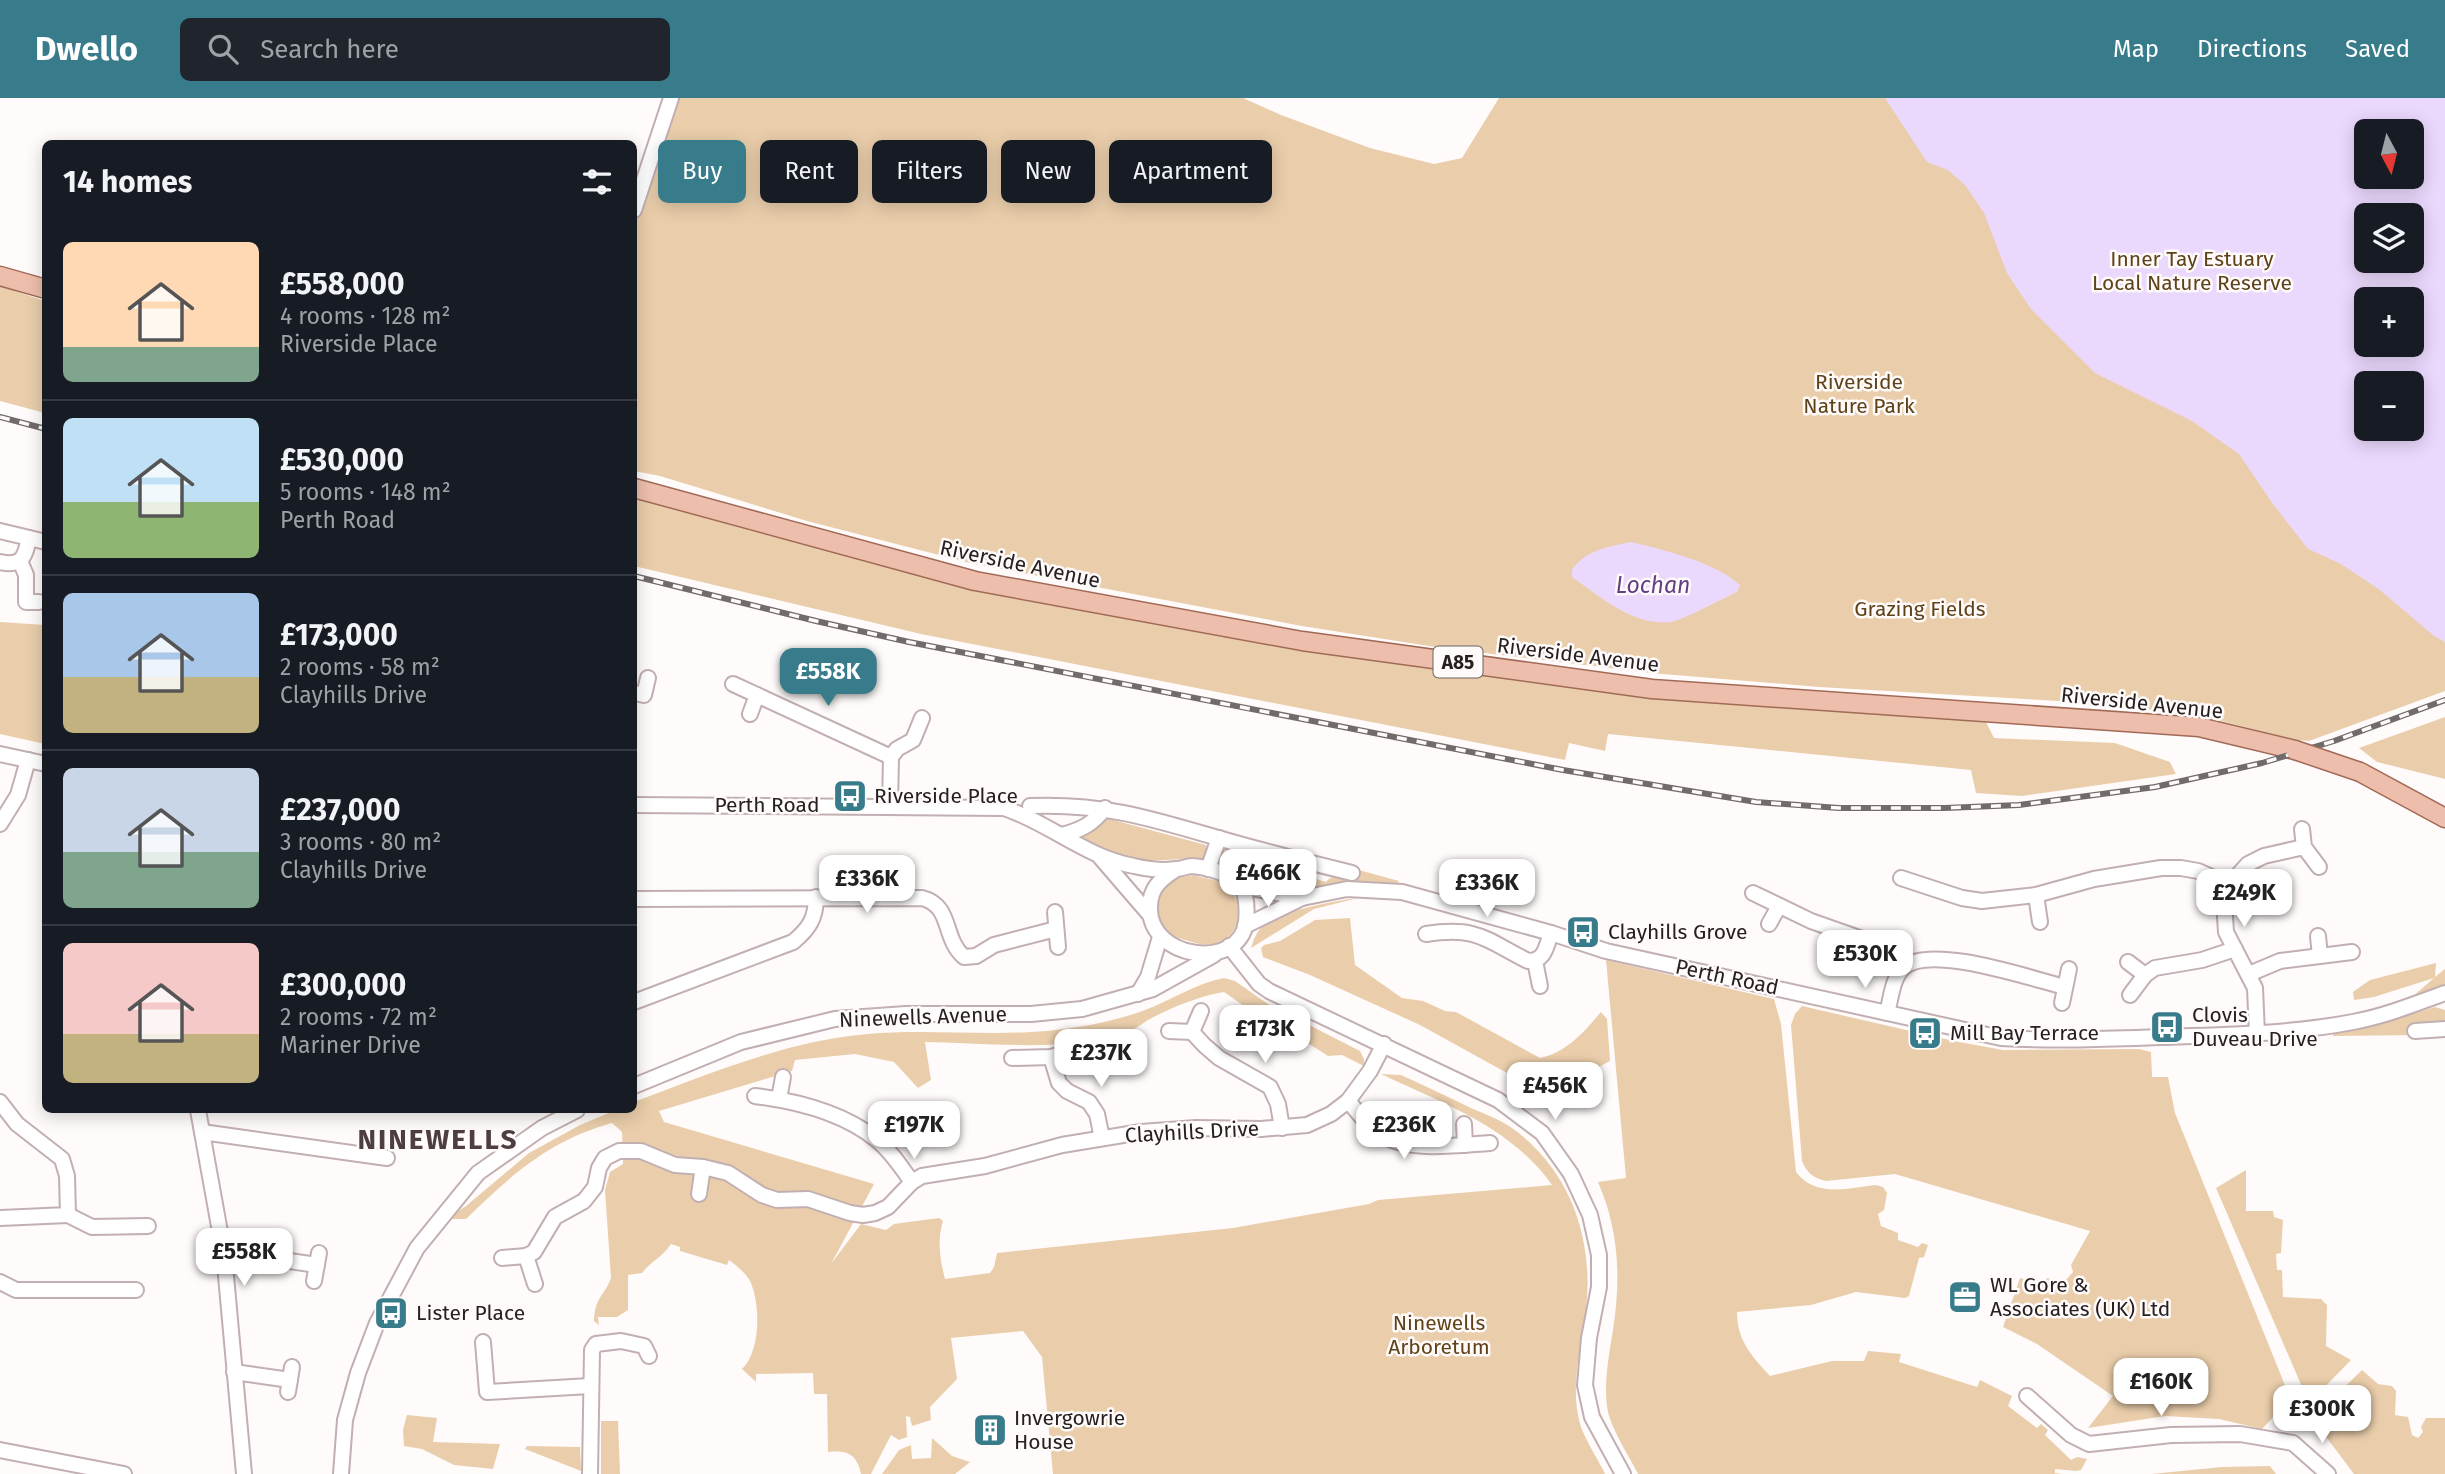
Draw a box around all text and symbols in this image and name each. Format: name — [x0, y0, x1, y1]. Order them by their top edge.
search box — [180, 18, 670, 81]
text: Dwello — [35, 29, 138, 69]
icon: search — [204, 30, 242, 68]
text: Search here — [260, 34, 399, 65]
text: Map — [2113, 35, 2159, 63]
text: Directions — [2197, 35, 2307, 63]
text: Saved — [2345, 35, 2410, 63]
north arrow — [2354, 119, 2424, 189]
map controls — [2354, 119, 2424, 441]
chip: Buy — [658, 140, 746, 203]
chip: Rent — [760, 140, 858, 203]
chip: Filters — [872, 140, 987, 203]
chip: New — [1001, 140, 1095, 203]
chip: Apartment — [1109, 140, 1272, 203]
icon: filters — [578, 163, 616, 201]
text: 14 homes — [63, 164, 192, 200]
button: layers — [2354, 203, 2424, 273]
park label: Inner Tay Estuary Local Nature Reserve — [2092, 246, 2292, 296]
text: £558,000 — [280, 266, 405, 302]
icon: home — [119, 270, 203, 354]
button: + — [2354, 287, 2424, 357]
text: 4 rooms · 128 m² — [280, 302, 450, 330]
text: Riverside Place — [280, 330, 438, 358]
park label: Riverside Nature Park — [1803, 369, 1915, 419]
button: − — [2354, 371, 2424, 441]
text: £530,000 — [280, 442, 404, 478]
icon: home — [119, 446, 203, 530]
text: 5 rooms · 148 m² — [280, 478, 451, 506]
text: Perth Road — [280, 506, 395, 534]
street label: Riverside Avenue — [938, 534, 1102, 594]
water label: Lochan — [1616, 571, 1690, 599]
park label: Grazing Fields — [1854, 596, 1986, 622]
text: £173,000 — [280, 617, 398, 653]
icon: home — [119, 621, 203, 705]
street label: Riverside Avenue — [1495, 632, 1661, 678]
road number: A85 — [1434, 646, 1482, 678]
pin: £558K — [779, 648, 877, 708]
text: 2 rooms · 58 m² — [280, 653, 440, 681]
text: £558K — [796, 657, 860, 685]
text: Clayhills Drive — [280, 681, 427, 709]
street label: Riverside Avenue — [2060, 682, 2224, 724]
bus stop icon: Riverside Place — [831, 777, 869, 815]
place label: Riverside Place — [874, 783, 1018, 809]
text: £237,000 — [280, 792, 400, 828]
street label: Perth Road — [715, 792, 820, 818]
icon: home — [119, 796, 203, 880]
text: 3 rooms · 80 m² — [280, 828, 441, 856]
pin: £466K — [1219, 850, 1317, 909]
text: Clayhills Drive — [280, 856, 427, 884]
pin: £336K — [818, 856, 916, 915]
text: £466K — [1235, 858, 1301, 886]
pin: £336K — [1438, 860, 1536, 919]
text: £336K — [835, 864, 899, 892]
text: £336K — [1455, 868, 1519, 896]
pin: £249K — [2195, 870, 2293, 929]
text: £249K — [2212, 878, 2276, 906]
bus stop icon: Clayhills Grove — [1564, 913, 1602, 951]
place label: Clayhills Grove — [1608, 919, 1748, 945]
pin: £530K — [1816, 930, 1914, 990]
text: £530K — [1833, 939, 1897, 967]
street label: Perth Road — [1673, 953, 1781, 1001]
text: £300,000 — [280, 967, 406, 1003]
icon: home — [119, 971, 203, 1055]
street label: Ninewells Avenue — [839, 1001, 1007, 1033]
place label: Clovis Duveau Drive — [2192, 1002, 2318, 1052]
text: 2 rooms · 72 m² — [280, 1003, 437, 1031]
pin: £173K — [1216, 1006, 1314, 1065]
bus stop icon: Clovis Duveau Drive — [2148, 1008, 2186, 1046]
text: £173K — [1235, 1014, 1295, 1042]
bus stop icon: Mill Bay Terrace — [1906, 1014, 1944, 1052]
place label: Mill Bay Terrace — [1950, 1020, 2099, 1046]
pin: £237K — [1052, 1030, 1150, 1089]
text: Mariner Drive — [280, 1031, 421, 1059]
text: £237K — [1070, 1038, 1132, 1066]
pin: £456K — [1506, 1062, 1604, 1122]
text: £456K — [1523, 1071, 1587, 1099]
pin: £197K — [865, 1102, 963, 1161]
pin: £236K — [1355, 1102, 1453, 1161]
text: £197K — [884, 1110, 944, 1138]
text: £236K — [1372, 1110, 1436, 1138]
street label: Clayhills Drive — [1124, 1116, 1260, 1148]
district label: NINEWELLS — [358, 1123, 518, 1156]
pin: £558K — [195, 1228, 293, 1288]
text: £558K — [212, 1237, 276, 1265]
place label: WL Gore & Associates (UK) Ltd — [1990, 1272, 2170, 1322]
office icon: WL Gore & Associates (UK) Ltd — [1946, 1278, 1984, 1316]
bus stop icon: Lister Place — [372, 1294, 410, 1332]
place label: Lister Place — [416, 1300, 525, 1326]
park label: Ninewells Arboretum — [1388, 1310, 1490, 1360]
pin: £160K — [2112, 1358, 2210, 1418]
text: £160K — [2129, 1367, 2193, 1395]
pin: £300K — [2273, 1386, 2371, 1445]
text: £300K — [2289, 1394, 2355, 1422]
place label: Invergowrie House — [1014, 1405, 1125, 1455]
building icon: Invergowrie House — [971, 1411, 1009, 1449]

